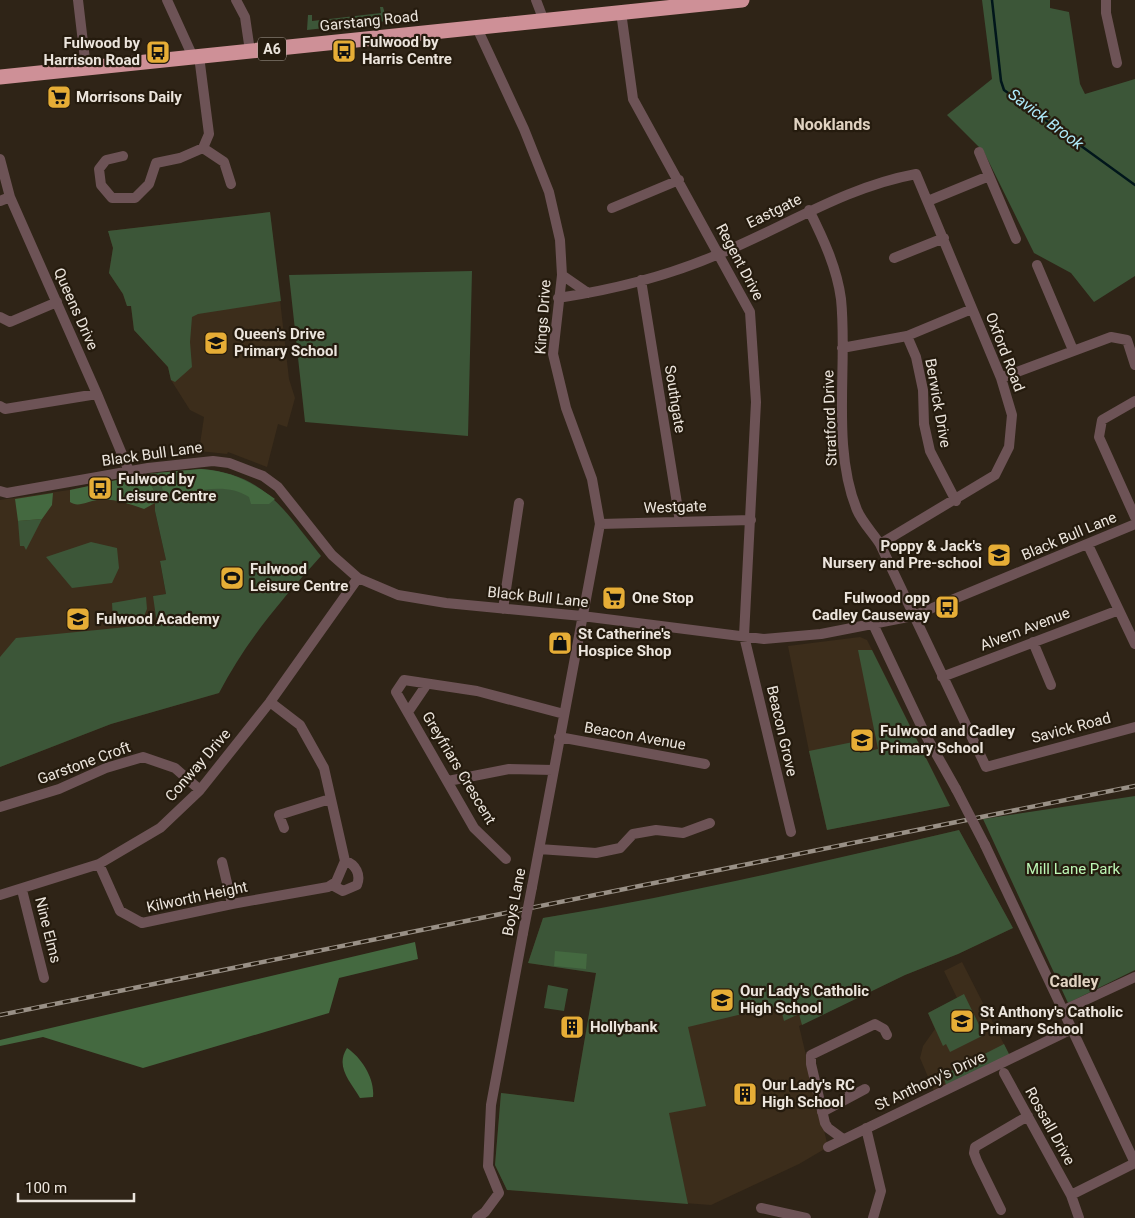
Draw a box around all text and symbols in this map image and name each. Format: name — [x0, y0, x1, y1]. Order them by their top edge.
street label: Garstang Road — [319, 7, 419, 35]
place label: Fulwood by Harris Centre — [362, 33, 452, 68]
place label: Fulwood by Harrison Road — [44, 34, 140, 69]
road number: A6 — [258, 38, 286, 61]
bus stop icon: Fulwood by Harris Centre — [331, 38, 357, 64]
bus stop icon: Fulwood by Harrison Road — [145, 39, 171, 65]
supermarket icon: Morrisons Daily — [46, 84, 72, 110]
water label: Savick Brook — [1005, 85, 1088, 154]
place label: Morrisons Daily — [76, 88, 182, 106]
district label: Nooklands — [794, 115, 870, 134]
street label: Eastgate — [744, 190, 804, 232]
street label: Regent Drive — [712, 221, 768, 303]
street label: Queens Drive — [50, 265, 102, 353]
street label: Kings Drive — [531, 279, 555, 355]
street label: Oxford Road — [982, 310, 1028, 394]
place label: Queen's Drive Primary School — [234, 325, 337, 360]
school or university icon: Queen's Drive Primary School — [203, 330, 229, 356]
street label: Berwick Drive — [921, 357, 955, 449]
street label: Southgate — [661, 364, 689, 434]
street label: Stratford Drive — [819, 370, 841, 466]
street label: Black Bull Lane — [101, 438, 204, 470]
place label: Fulwood by Leisure Centre — [118, 470, 216, 505]
bus stop icon: Fulwood by Leisure Centre — [87, 475, 113, 501]
street label: Westgate — [643, 497, 707, 517]
street label: Black Bull Lane — [1019, 508, 1119, 564]
place label: Poppy & Jack's Nursery and Pre-school — [822, 537, 982, 572]
school or university icon: Poppy & Jack's Nursery and Pre-school — [986, 542, 1012, 568]
place label: Fulwood Leisure Centre — [250, 560, 348, 595]
sports icon: Fulwood Leisure Centre — [219, 565, 245, 591]
street label: Black Bull Lane — [487, 583, 589, 611]
supermarket icon: One Stop — [601, 585, 627, 611]
place label: One Stop — [632, 589, 694, 607]
place label: Fulwood opp Cadley Causeway — [812, 589, 930, 624]
bus stop icon: Fulwood opp Cadley Causeway — [934, 594, 960, 620]
street label: Alvern Avenue — [978, 604, 1072, 654]
school or university icon: Fulwood Academy — [65, 606, 91, 632]
place label: Fulwood Academy — [96, 610, 220, 628]
place label: St Catherine's Hospice Shop — [578, 625, 671, 660]
shop icon: St Catherine's Hospice Shop — [547, 630, 573, 656]
street label: Beacon Grove — [763, 684, 801, 778]
street label: Greyfriars Crescent — [418, 708, 500, 828]
street label: Savick Road — [1029, 709, 1113, 747]
street label: Beacon Avenue — [583, 718, 687, 754]
place label: Fulwood and Cadley Primary School — [880, 722, 1015, 757]
street label: Conway Drive — [162, 725, 234, 805]
school or university icon: Fulwood and Cadley Primary School — [849, 727, 875, 753]
street label: Garstone Croft — [35, 738, 133, 788]
park label: Mill Lane Park — [1026, 860, 1120, 878]
street label: Boys Lane — [499, 866, 529, 937]
street label: Kilworth Height — [145, 877, 249, 916]
street label: Nine Elms — [31, 895, 65, 965]
district label: Cadley — [1050, 972, 1099, 991]
place label: Our Lady's Catholic High School — [740, 982, 869, 1017]
school or university icon: Our Lady's Catholic High School — [709, 987, 735, 1013]
place label: St Anthony's Catholic Primary School — [980, 1003, 1123, 1038]
school or university icon: St Anthony's Catholic Primary School — [949, 1008, 975, 1034]
building icon: Hollybank — [559, 1014, 585, 1040]
place label: Hollybank — [590, 1018, 658, 1036]
street label: St Anthony's Drive — [872, 1047, 988, 1115]
place label: Our Lady's RC High School — [762, 1076, 855, 1111]
building icon: Our Lady's RC High School — [732, 1081, 758, 1107]
street label: Rossall Drive — [1021, 1084, 1079, 1168]
scale bar — [18, 1170, 134, 1202]
text: 100 m — [25, 1179, 67, 1197]

